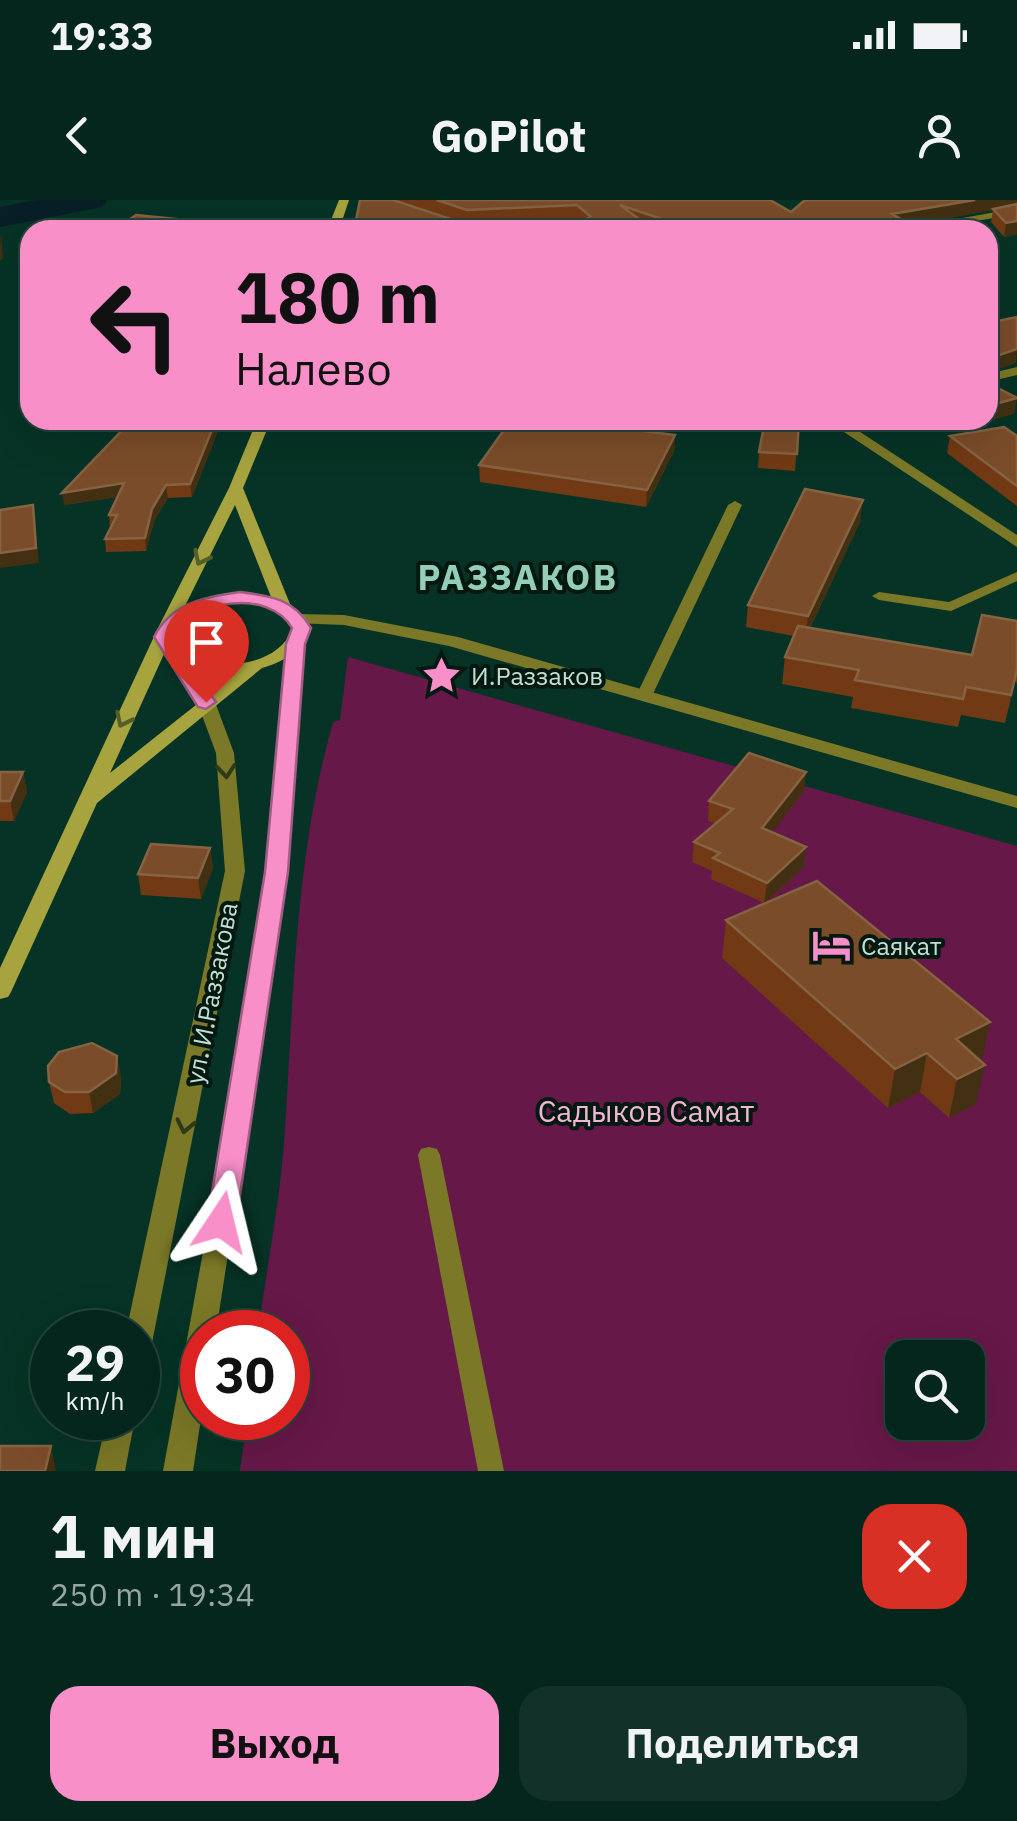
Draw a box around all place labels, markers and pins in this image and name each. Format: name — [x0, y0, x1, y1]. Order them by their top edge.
pin — [164, 600, 249, 703]
place icon: И.Раззаков — [420, 654, 462, 696]
place label: И.Раззаков — [471, 659, 603, 692]
hotel icon: Саякат — [810, 924, 852, 966]
place label: Саякат — [861, 929, 942, 962]

